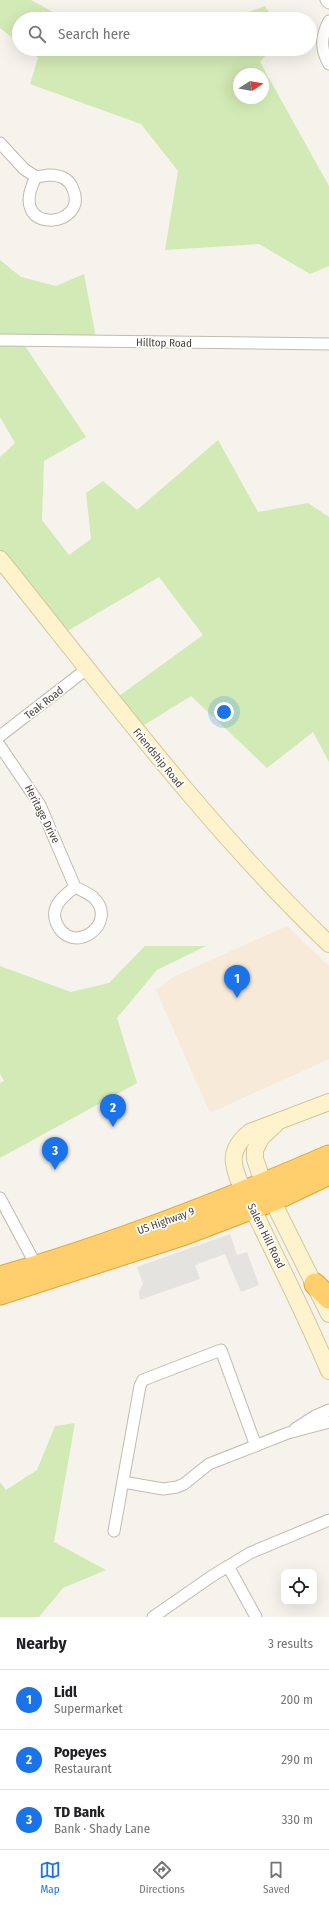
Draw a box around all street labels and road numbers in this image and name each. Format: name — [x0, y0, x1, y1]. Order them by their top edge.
street label: Hilltop Road — [136, 336, 192, 350]
street label: Teak Road — [22, 684, 66, 722]
street label: Friendship Road — [130, 726, 186, 790]
street label: Heritage Drive — [22, 783, 62, 845]
street label: Salem Hill Road — [245, 1201, 287, 1271]
street label: US Highway 9 — [136, 1205, 196, 1237]

